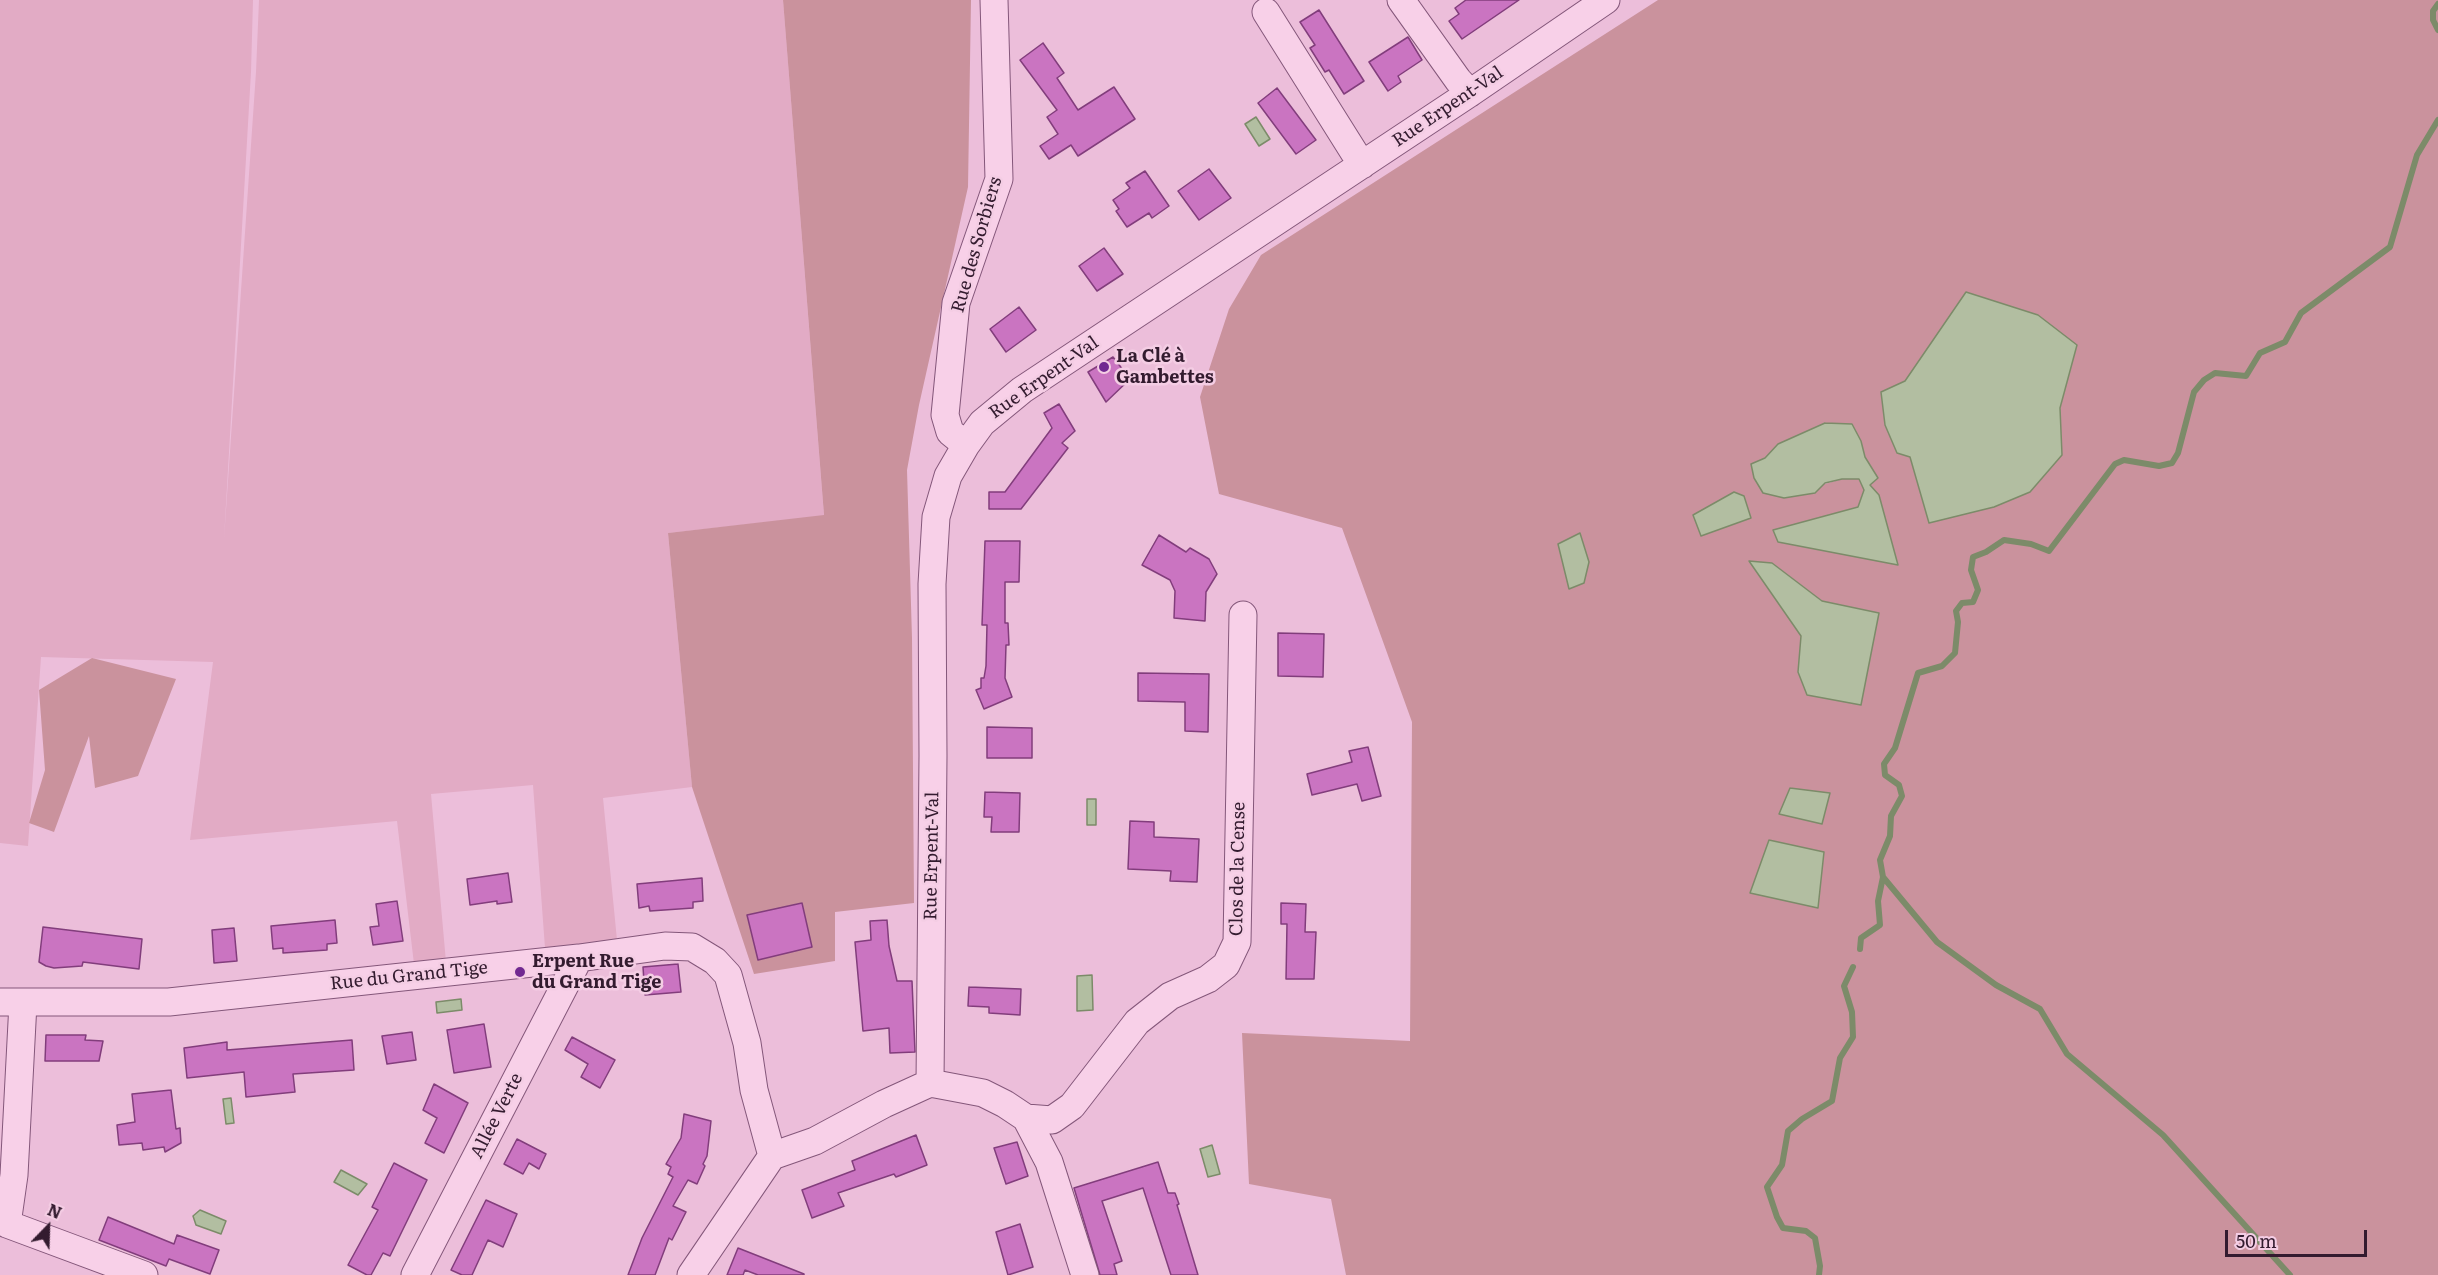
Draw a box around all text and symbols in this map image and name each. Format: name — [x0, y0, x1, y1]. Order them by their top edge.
street label: Rue Erpent-Val — [1389, 62, 1507, 152]
street label: Rue des Sorbiers — [947, 175, 1007, 315]
street label: Rue Erpent-Val — [985, 332, 1103, 424]
place label: La Clé à Gambettes — [1116, 346, 1214, 388]
marker: La Clé à Gambettes — [1097, 360, 1111, 374]
street label: Rue Erpent-Val — [920, 791, 944, 921]
street label: Clos de la Cense — [1226, 802, 1250, 936]
place label: Erpent Rue du Grand Tige — [532, 951, 661, 994]
street label: Rue du Grand Tige — [329, 957, 489, 995]
marker: Erpent Rue du Grand Tige — [513, 965, 527, 979]
street label: Allée Verte — [466, 1070, 528, 1162]
north arrow — [18, 1197, 78, 1257]
text: N — [44, 1197, 66, 1224]
scale bar — [2228, 1218, 2370, 1256]
text: 50 m — [2236, 1227, 2277, 1254]

